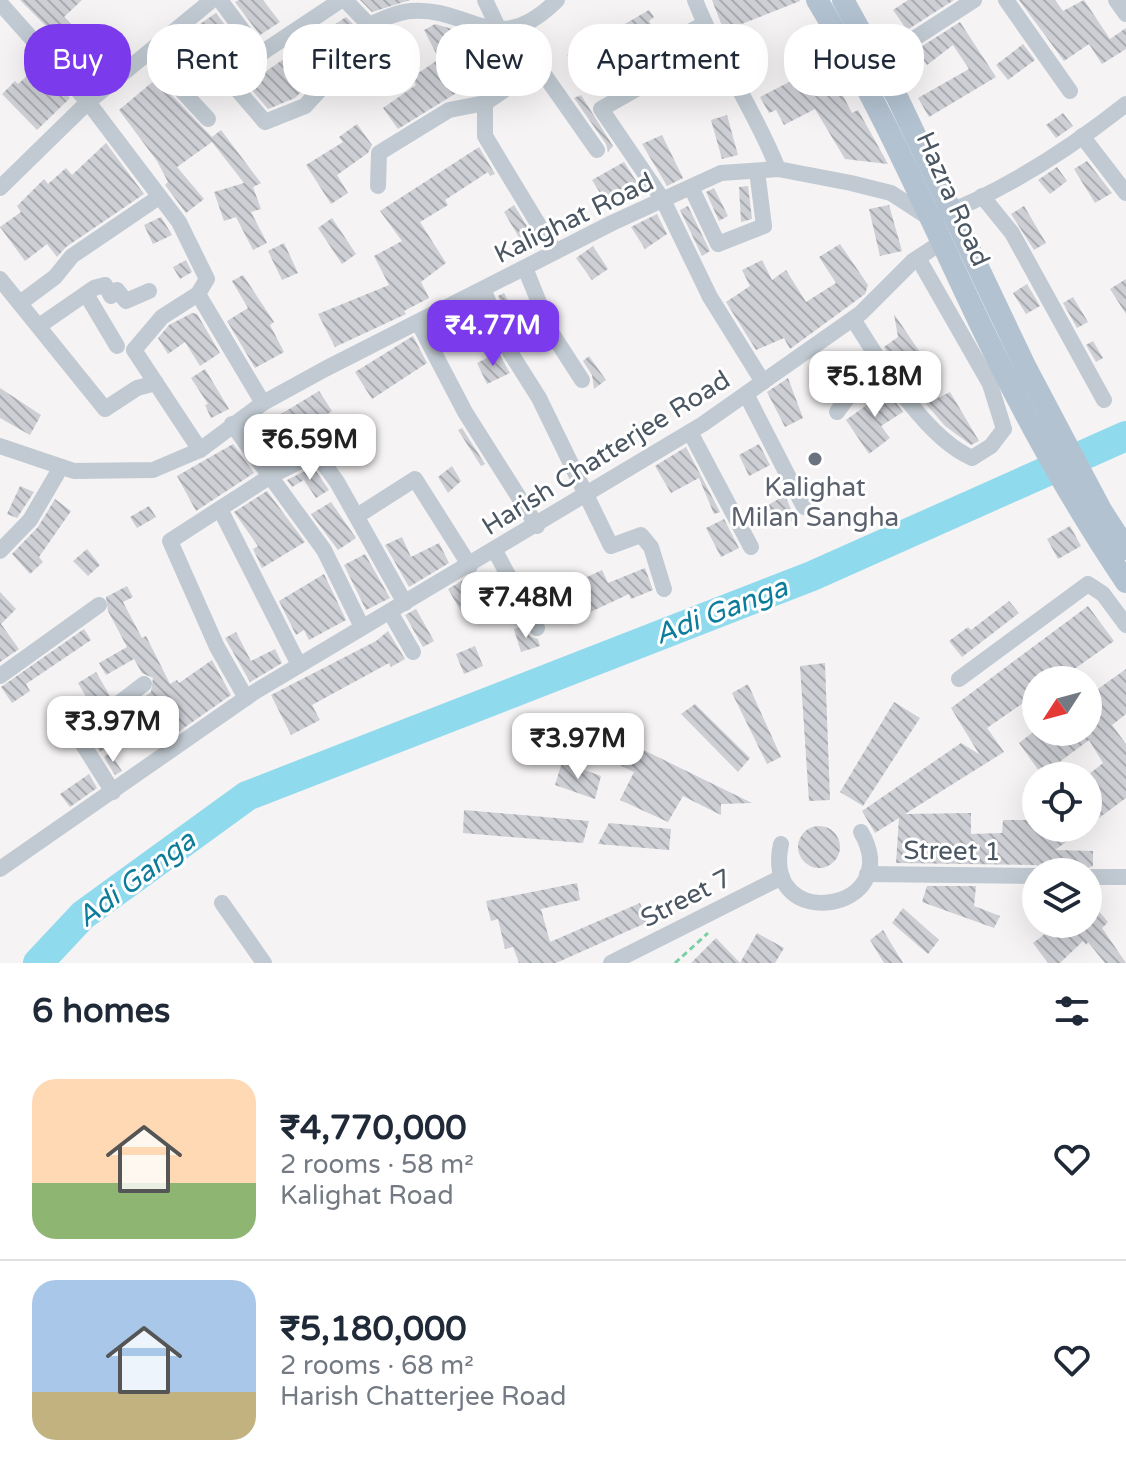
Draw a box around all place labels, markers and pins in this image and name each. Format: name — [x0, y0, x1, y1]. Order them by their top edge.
pin: ₹4.77M — [428, 300, 558, 368]
pin: ₹5.18M — [810, 351, 940, 419]
pin: ₹6.59M — [245, 414, 375, 482]
marker: Kalighat Milan Sangha — [806, 450, 824, 468]
place label: Kalighat Milan Sangha — [731, 472, 899, 533]
pin: ₹7.48M — [461, 572, 591, 640]
pin: ₹3.97M — [48, 696, 178, 764]
pin: ₹3.97M — [513, 713, 643, 781]

